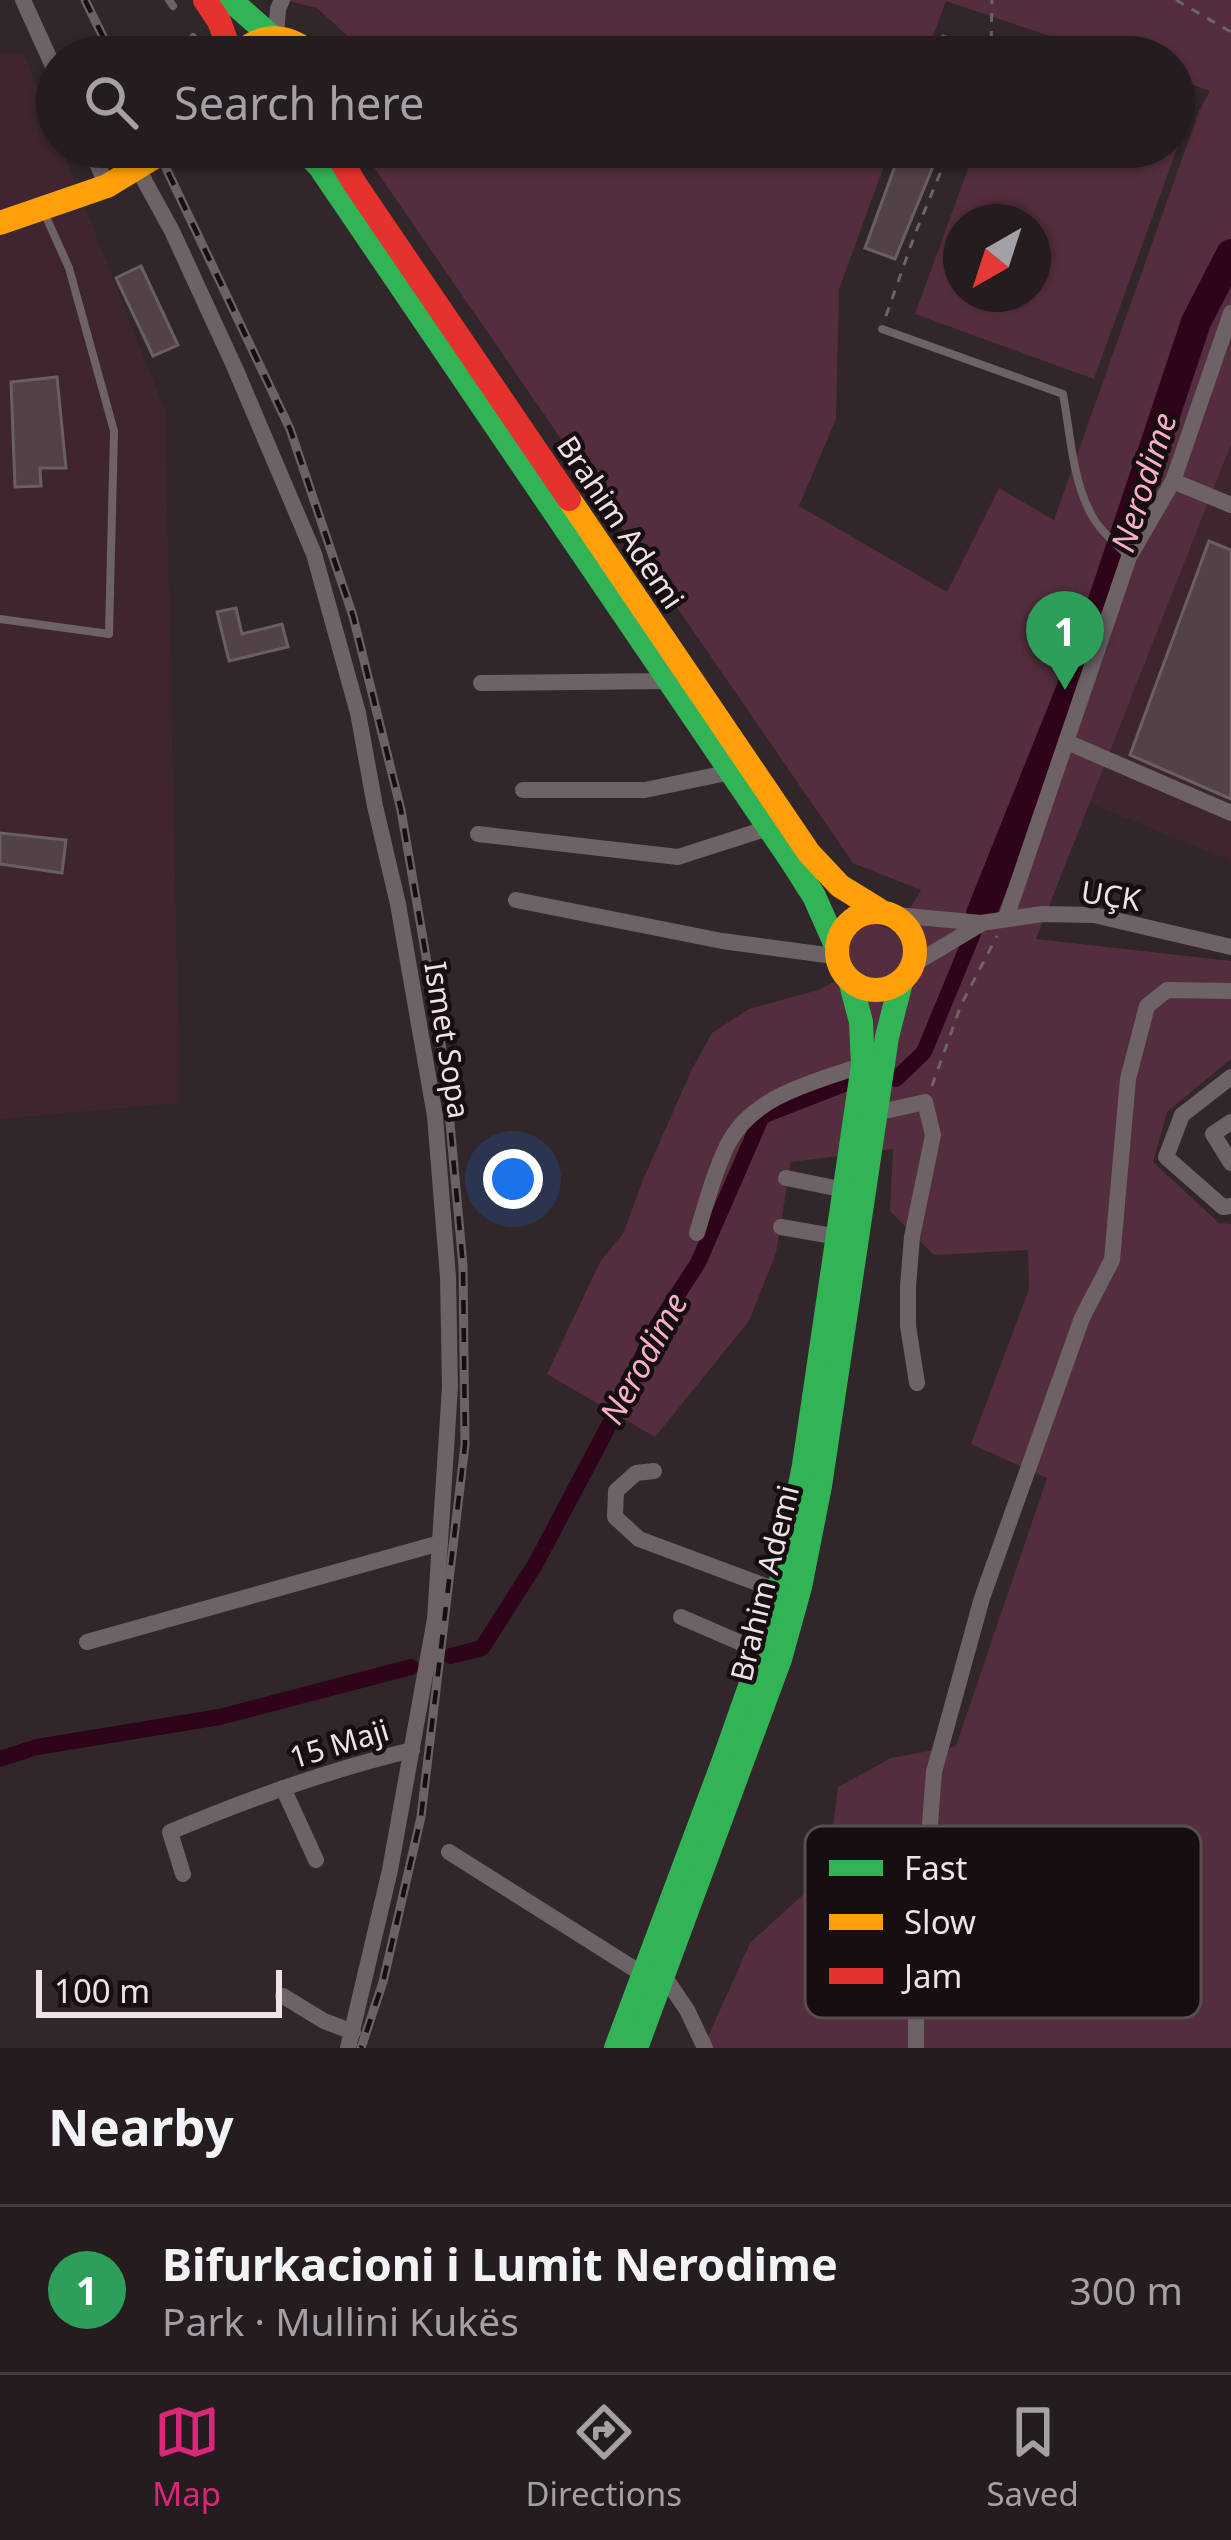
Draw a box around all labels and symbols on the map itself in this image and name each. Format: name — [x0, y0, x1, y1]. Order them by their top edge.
north arrow — [943, 204, 1051, 312]
water label: Nerodime — [1099, 407, 1187, 557]
street label: Brahim Ademi — [548, 427, 694, 617]
pin: 1 — [1026, 591, 1104, 690]
street label: UÇK — [1078, 870, 1144, 920]
street label: Ismet Sopa — [415, 959, 481, 1121]
your location — [483, 1149, 543, 1209]
water label: Nerodime — [588, 1284, 698, 1432]
street label: Brahim Ademi — [720, 1481, 808, 1685]
street label: 15 Maji — [284, 1709, 394, 1777]
legend — [805, 1826, 1201, 2018]
text: Fast — [904, 1845, 967, 1890]
text: Slow — [904, 1899, 976, 1944]
text: Jam — [901, 1953, 962, 1998]
scale bar — [36, 1964, 282, 2017]

